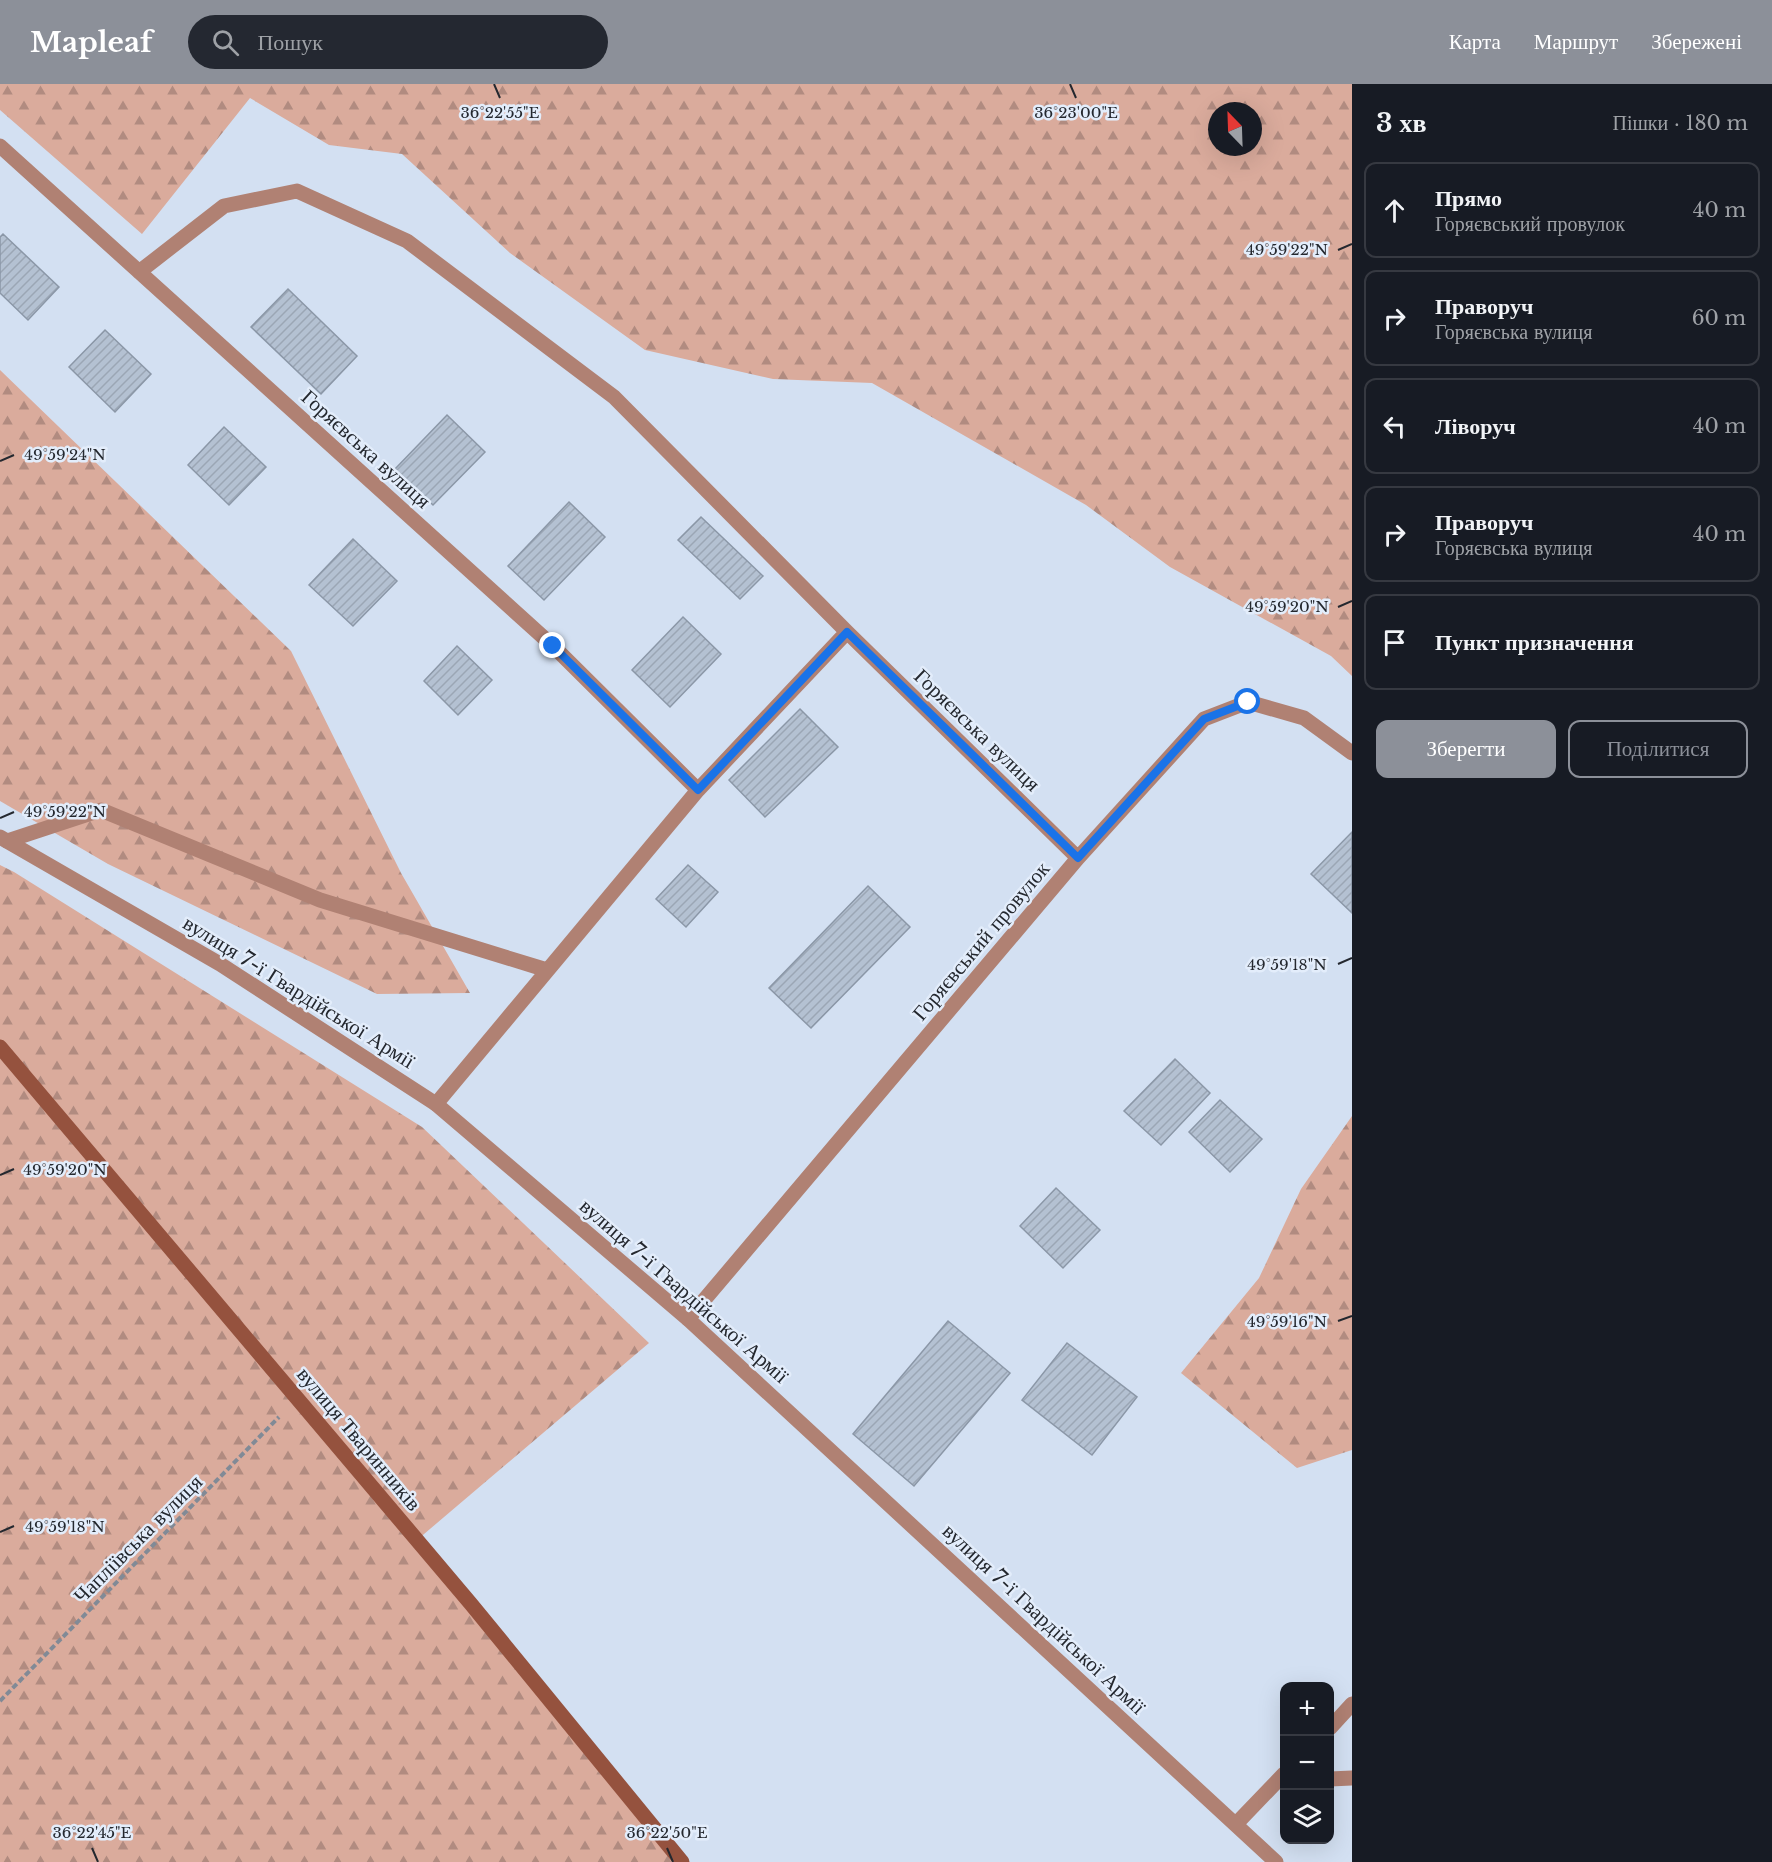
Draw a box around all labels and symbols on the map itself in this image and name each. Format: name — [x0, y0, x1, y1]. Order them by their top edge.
north arrow — [1208, 102, 1262, 156]
text: 36°22'55"E — [461, 103, 540, 122]
text: 36°23'00"E — [1034, 103, 1118, 122]
text: 49°59'22"N — [1246, 240, 1328, 259]
street label: Горяєвська вулиця — [296, 384, 436, 514]
text: 49°59'24"N — [24, 445, 106, 464]
text: 49°59'20"N — [1245, 597, 1329, 616]
route end — [539, 632, 565, 658]
street label: Горяєвська вулиця — [909, 663, 1046, 797]
route start — [1234, 688, 1260, 714]
text: 49°59'22"N — [24, 802, 106, 821]
street label: Горяєвський провулок — [907, 856, 1056, 1026]
street label: вулиця 7-ї Гвардійської Армії — [178, 910, 420, 1074]
text: 49°59'18"N — [1247, 955, 1327, 974]
text: 49°59'20"N — [23, 1160, 107, 1179]
street label: вулиця 7-ї Гвардійської Армії — [574, 1193, 794, 1389]
text: 49°59'16"N — [1247, 1312, 1327, 1331]
street label: вулиця Тваринників — [291, 1362, 427, 1516]
street label: Чапліївська вулиця — [68, 1469, 208, 1609]
text: 49°59'18"N — [25, 1517, 105, 1536]
street label: вулиця 7-ї Гвардійської Армії — [937, 1518, 1151, 1720]
text: 36°22'45"E — [53, 1823, 132, 1842]
text: 36°22'50"E — [626, 1823, 708, 1842]

